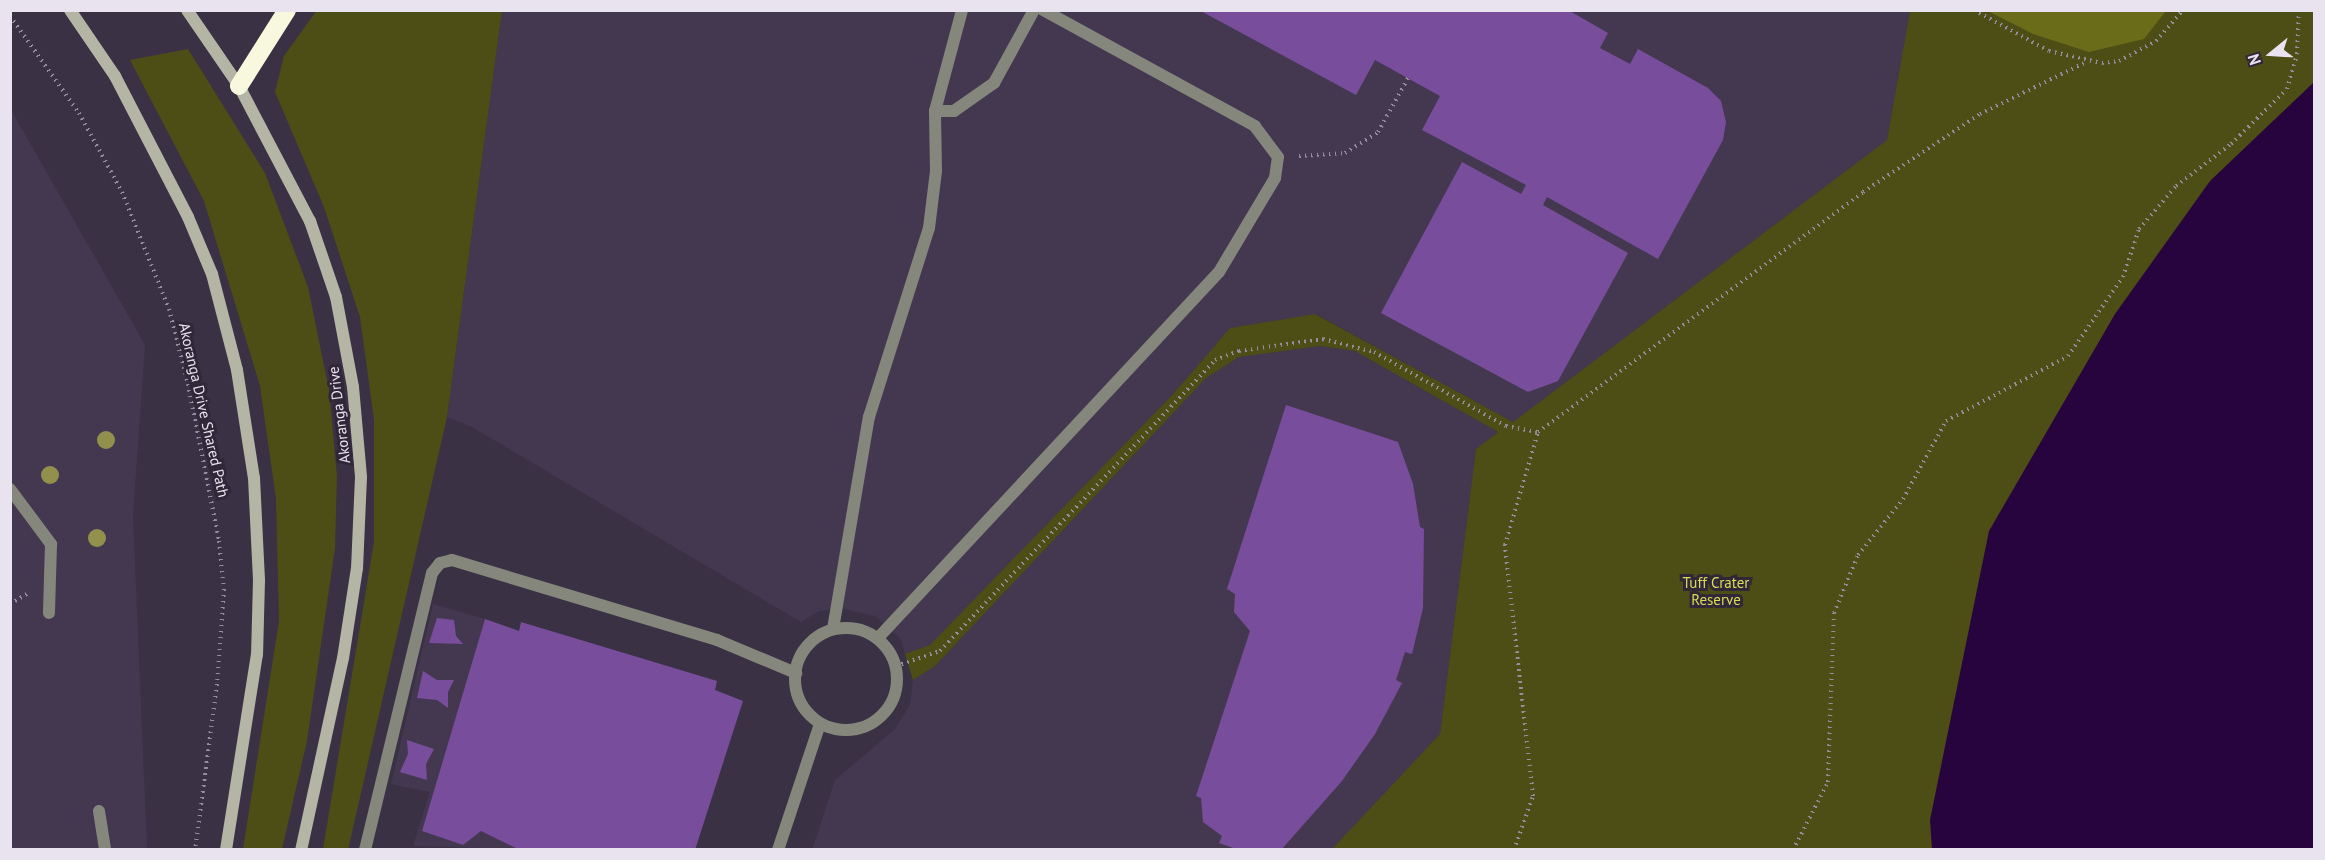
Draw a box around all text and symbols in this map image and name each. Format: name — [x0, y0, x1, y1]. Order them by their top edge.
north arrow — [2241, 24, 2301, 84]
text: N — [2243, 51, 2265, 68]
street label: Akoranga Drive Shared Path — [175, 321, 233, 499]
street label: Akoranga Drive — [324, 365, 354, 465]
park label: Tuff Crater Reserve — [1683, 573, 1749, 608]

